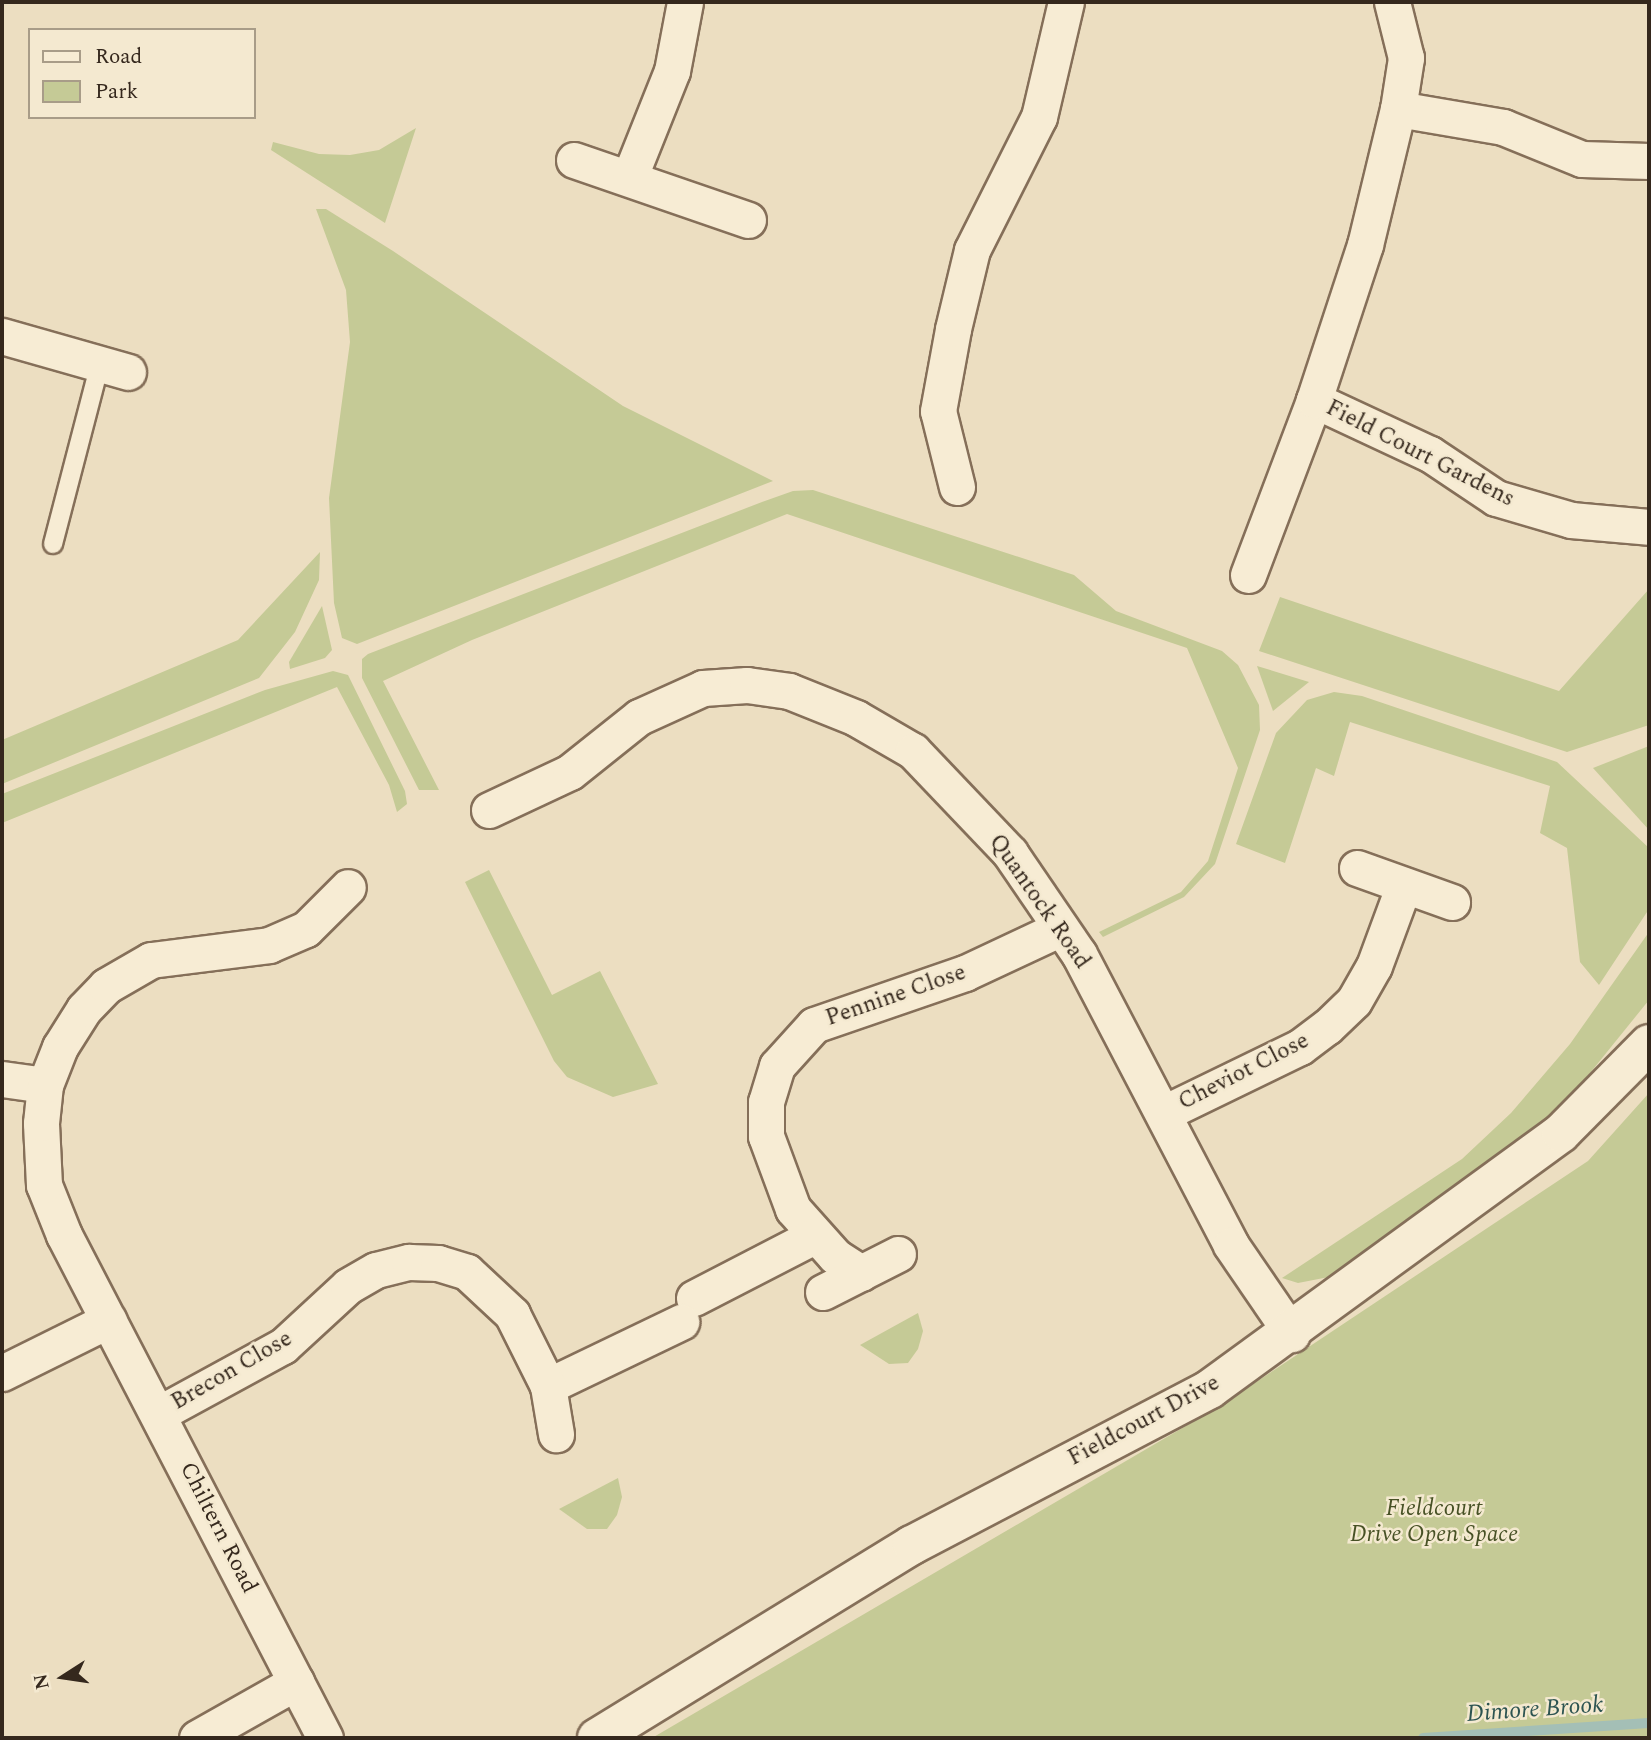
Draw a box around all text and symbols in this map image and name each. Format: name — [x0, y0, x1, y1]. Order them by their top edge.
legend — [28, 28, 256, 119]
text: Road — [95, 41, 142, 73]
text: Park — [95, 76, 138, 108]
street label: Field Court Gardens — [1321, 394, 1519, 514]
street label: Quantock Road — [982, 829, 1096, 975]
street label: Pennine Close — [822, 959, 970, 1033]
street label: Cheviot Close — [1174, 1027, 1314, 1117]
street label: Brecon Close — [167, 1325, 297, 1417]
street label: Fieldcourt Drive — [1064, 1369, 1224, 1473]
street label: Chiltern Road — [173, 1458, 263, 1598]
park label: Fieldcourt Drive Open Space — [1350, 1495, 1518, 1549]
north arrow — [28, 1642, 98, 1712]
text: N — [26, 1671, 58, 1692]
water label: Dimore Brook — [1465, 1691, 1605, 1729]

